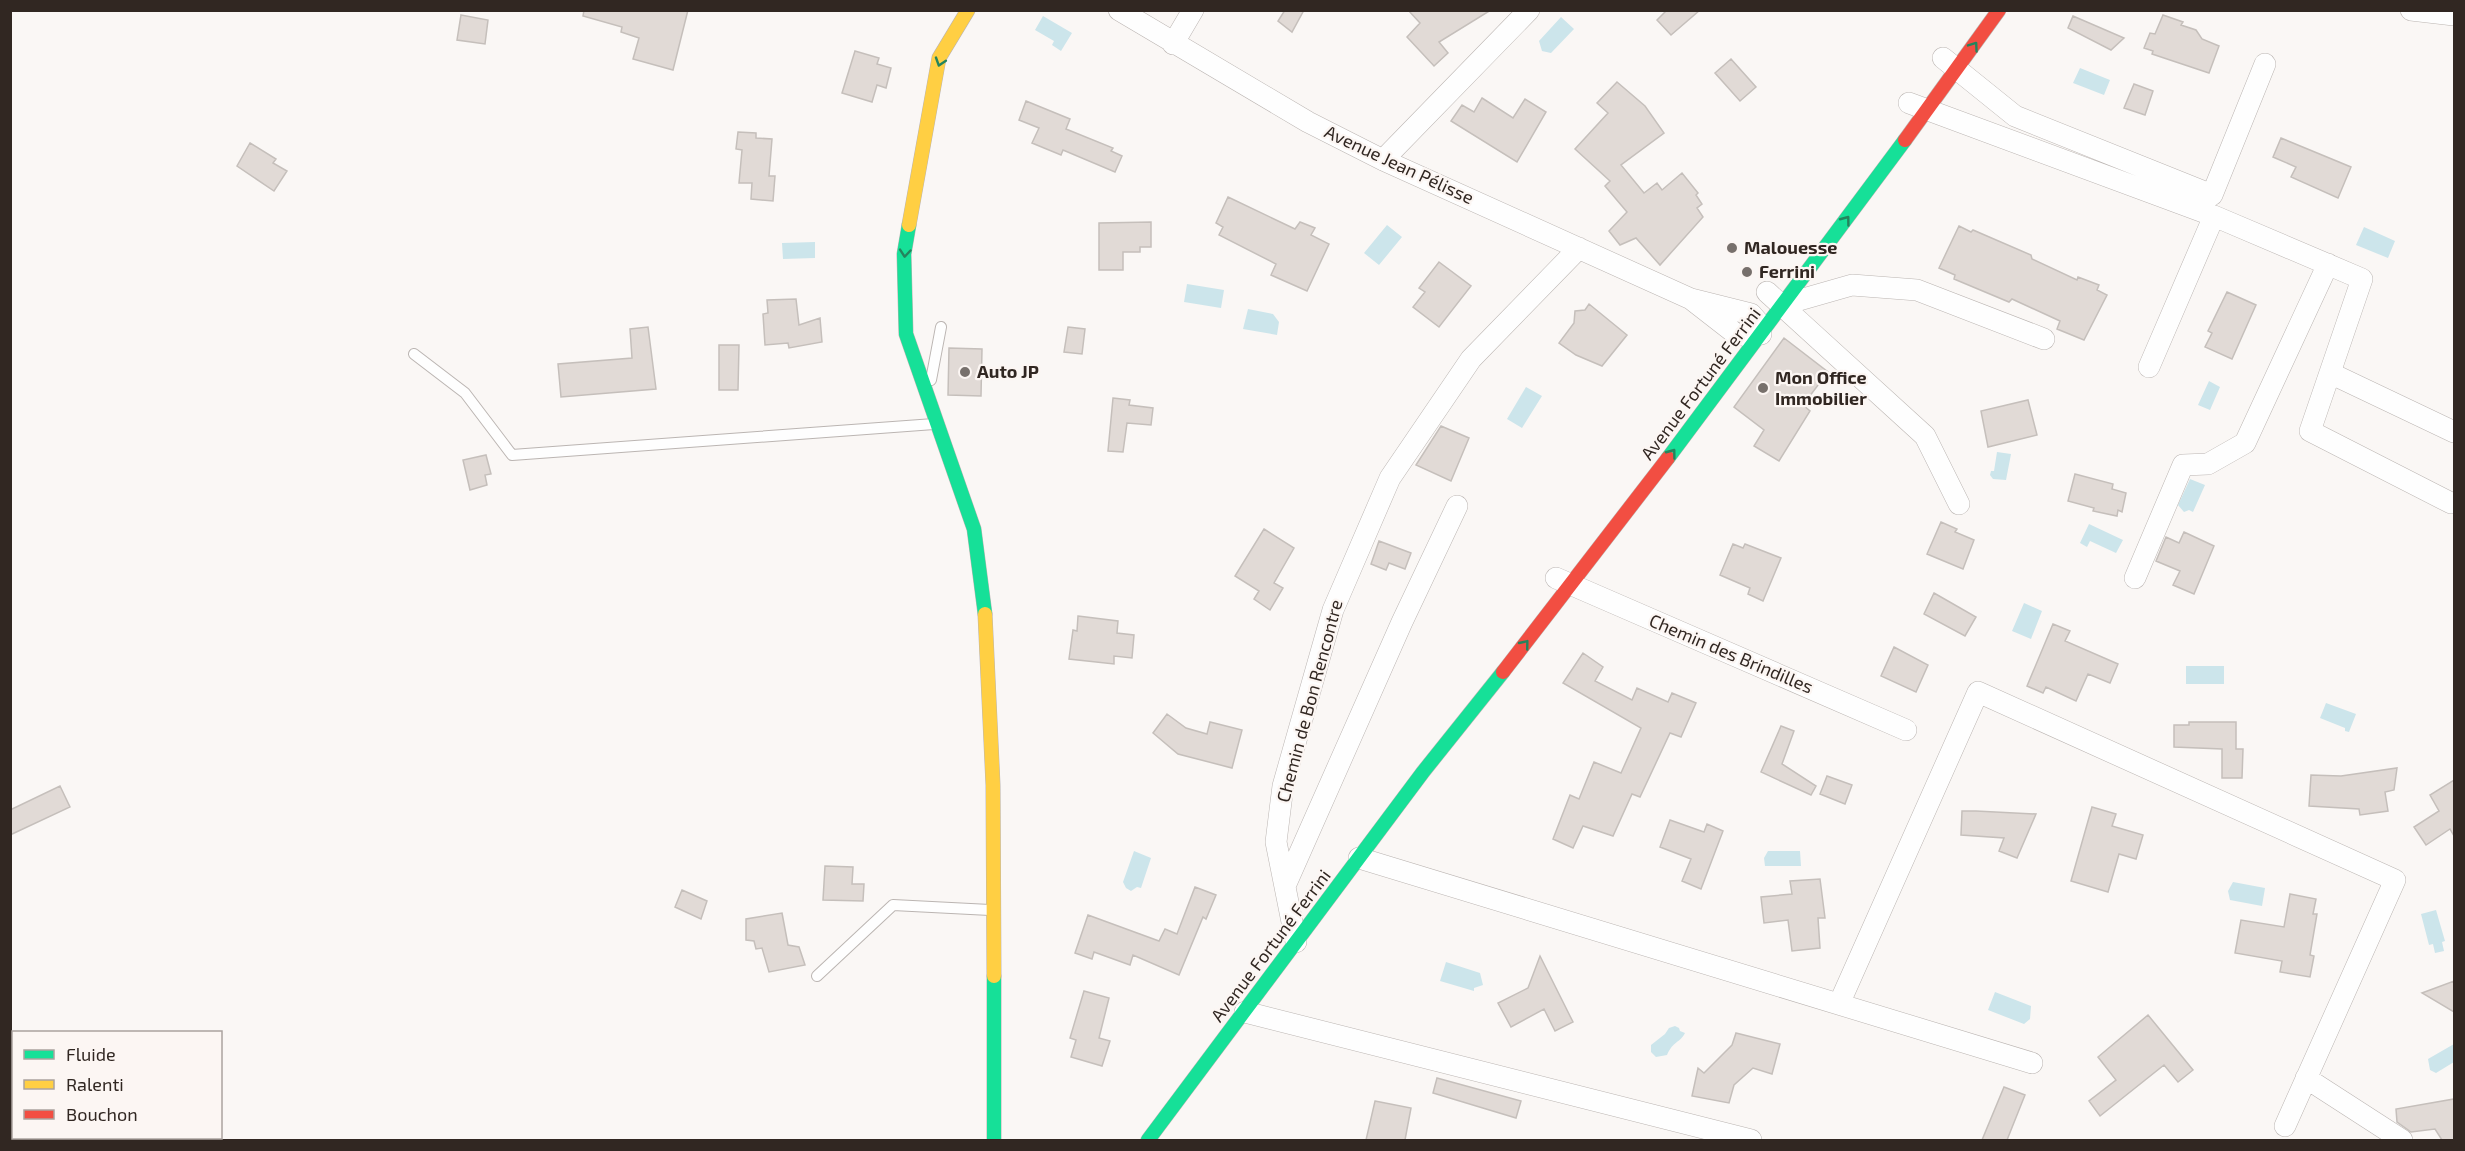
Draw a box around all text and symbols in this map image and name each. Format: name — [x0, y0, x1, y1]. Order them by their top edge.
one-way arrow — [1967, 42, 1978, 53]
one-way arrow — [935, 56, 947, 66]
street label: Avenue Jean Pélisse — [1321, 120, 1478, 208]
one-way arrow — [1839, 216, 1850, 227]
place label: Malouesse — [1744, 236, 1837, 258]
marker: Malouesse — [1725, 241, 1739, 255]
one-way arrow — [899, 248, 912, 258]
place label: Ferrini — [1759, 260, 1815, 282]
marker: Ferrini — [1740, 265, 1754, 279]
street label: Avenue Fortuné Ferrini — [1636, 303, 1765, 464]
place label: Auto JP — [977, 360, 1039, 382]
marker: Auto JP — [958, 365, 972, 379]
place label: Mon Office Immobilier — [1775, 366, 1867, 409]
marker: Mon Office Immobilier — [1756, 381, 1770, 395]
one-way arrow — [1665, 449, 1676, 460]
street label: Chemin de Bon Rencontre — [1271, 597, 1347, 805]
street label: Chemin des Brindilles — [1646, 609, 1817, 698]
one-way arrow — [1518, 640, 1529, 651]
street label: Avenue Fortuné Ferrini — [1206, 865, 1335, 1026]
legend — [12, 1031, 222, 1139]
text: Fluide — [66, 1043, 116, 1065]
text: Ralenti — [66, 1073, 124, 1095]
text: Bouchon — [66, 1103, 138, 1125]

